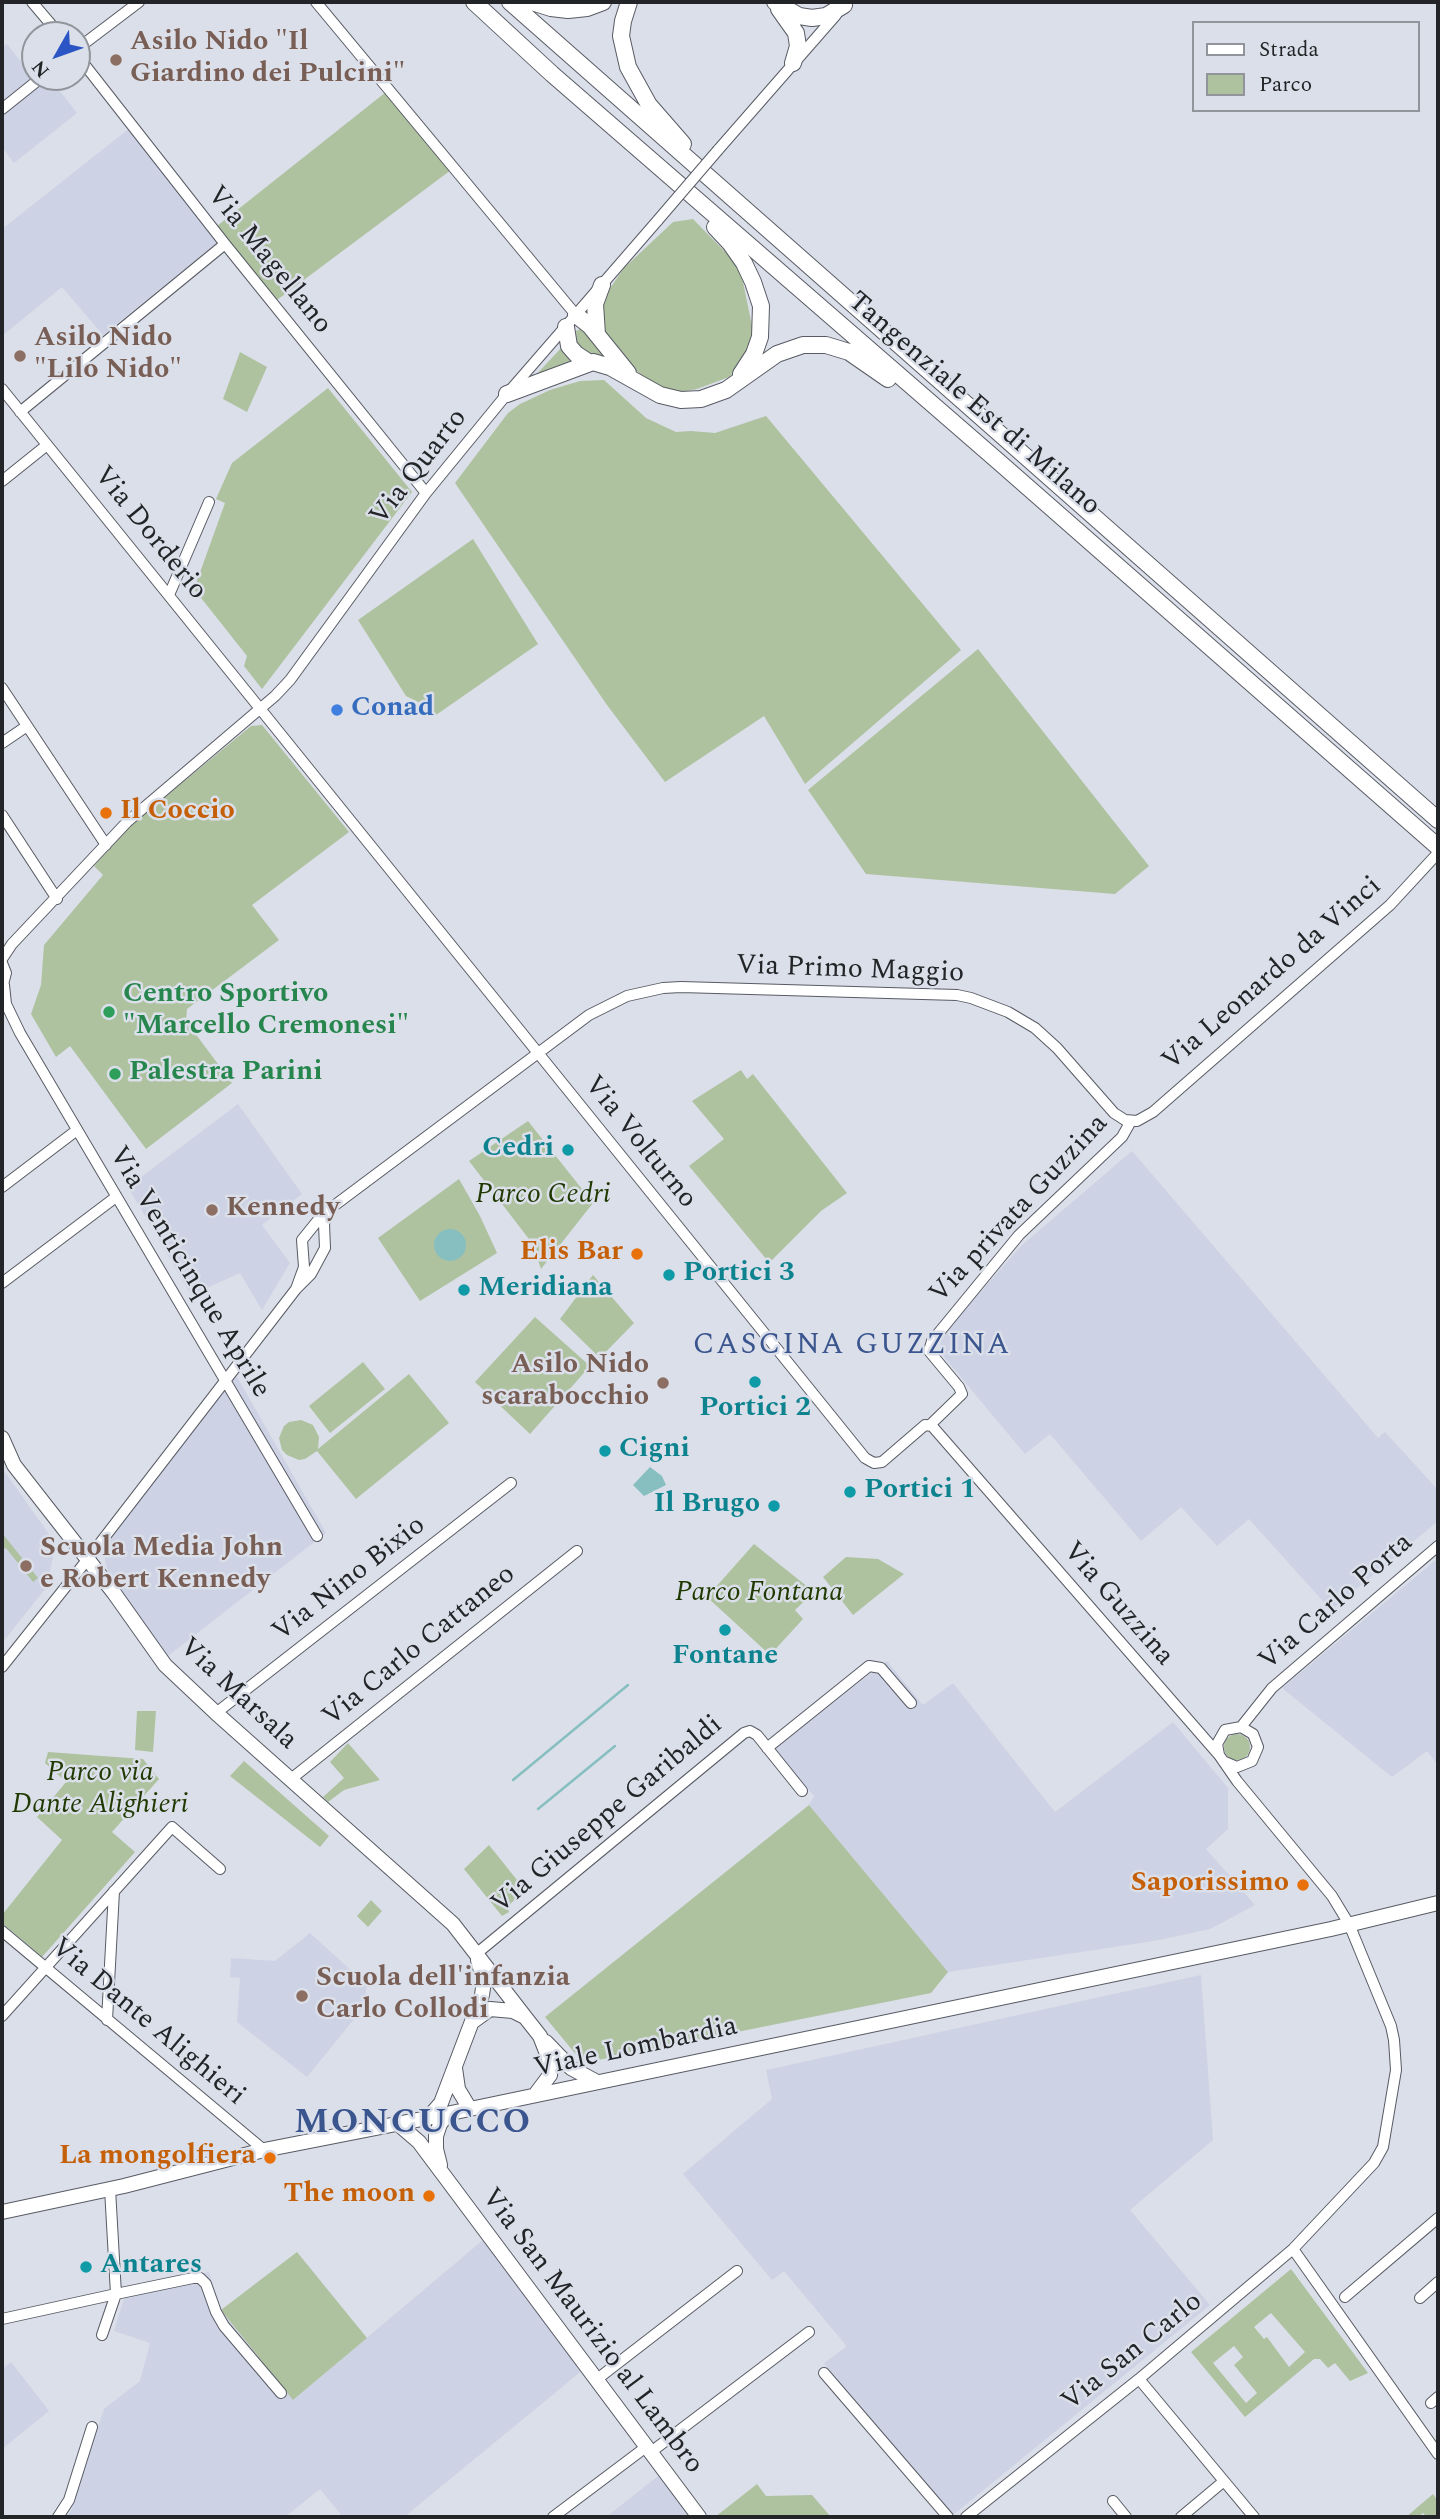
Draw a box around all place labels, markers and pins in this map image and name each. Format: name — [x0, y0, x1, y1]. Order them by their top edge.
place label: Asilo Nido "Il Giardino dei Pulcini" — [130, 27, 405, 93]
marker: Asilo Nido "Il Giardino dei Pulcini" — [108, 52, 124, 68]
place label: Asilo Nido "Lilo Nido" — [34, 323, 182, 389]
marker: Asilo Nido "Lilo Nido" — [12, 348, 28, 364]
place label: Conad — [351, 693, 434, 727]
marker: Conad — [329, 702, 345, 718]
place label: Il Coccio — [120, 796, 235, 830]
marker: Il Coccio — [98, 805, 114, 821]
place label: Centro Sportivo "Marcello Cremonesi" — [123, 979, 409, 1045]
marker: Centro Sportivo "Marcello Cremonesi" — [101, 1004, 117, 1020]
place label: Palestra Parini — [129, 1057, 323, 1091]
marker: Palestra Parini — [107, 1066, 123, 1082]
place label: Cedri — [482, 1133, 554, 1167]
marker: Cedri — [560, 1142, 576, 1158]
place label: Kennedy — [226, 1193, 339, 1227]
marker: Kennedy — [204, 1202, 220, 1218]
place label: Elis Bar — [520, 1237, 623, 1271]
marker: Elis Bar — [629, 1246, 645, 1262]
place label: Portici 3 — [683, 1258, 795, 1292]
marker: Portici 3 — [661, 1267, 677, 1283]
place label: Meridiana — [478, 1273, 613, 1307]
marker: Meridiana — [456, 1282, 472, 1298]
place label: Asilo Nido scarabocchio — [481, 1350, 649, 1416]
marker: Portici 2 — [747, 1374, 763, 1390]
marker: Asilo Nido scarabocchio — [655, 1375, 671, 1391]
place label: Portici 2 — [699, 1393, 811, 1427]
place label: Cigni — [619, 1434, 690, 1468]
marker: Cigni — [597, 1443, 613, 1459]
place label: Portici 1 — [864, 1475, 976, 1509]
marker: Portici 1 — [842, 1484, 858, 1500]
place label: Il Brugo — [654, 1489, 760, 1523]
marker: Il Brugo — [766, 1498, 782, 1514]
place label: Scuola Media John e Robert Kennedy — [40, 1533, 283, 1599]
marker: Scuola Media John e Robert Kennedy — [18, 1558, 34, 1574]
marker: Fontane — [717, 1622, 733, 1638]
place label: Fontane — [672, 1641, 778, 1675]
place label: Saporissimo — [1131, 1868, 1289, 1902]
marker: Saporissimo — [1295, 1877, 1311, 1893]
place label: Scuola dell'infanzia Carlo Collodi — [316, 1963, 570, 2029]
marker: Scuola dell'infanzia Carlo Collodi — [294, 1988, 310, 2004]
place label: La mongolfiera — [59, 2141, 256, 2175]
marker: La mongolfiera — [262, 2150, 278, 2166]
place label: The moon — [284, 2179, 415, 2213]
marker: The moon — [421, 2188, 437, 2204]
place label: Antares — [100, 2250, 202, 2284]
marker: Antares — [78, 2259, 94, 2275]

